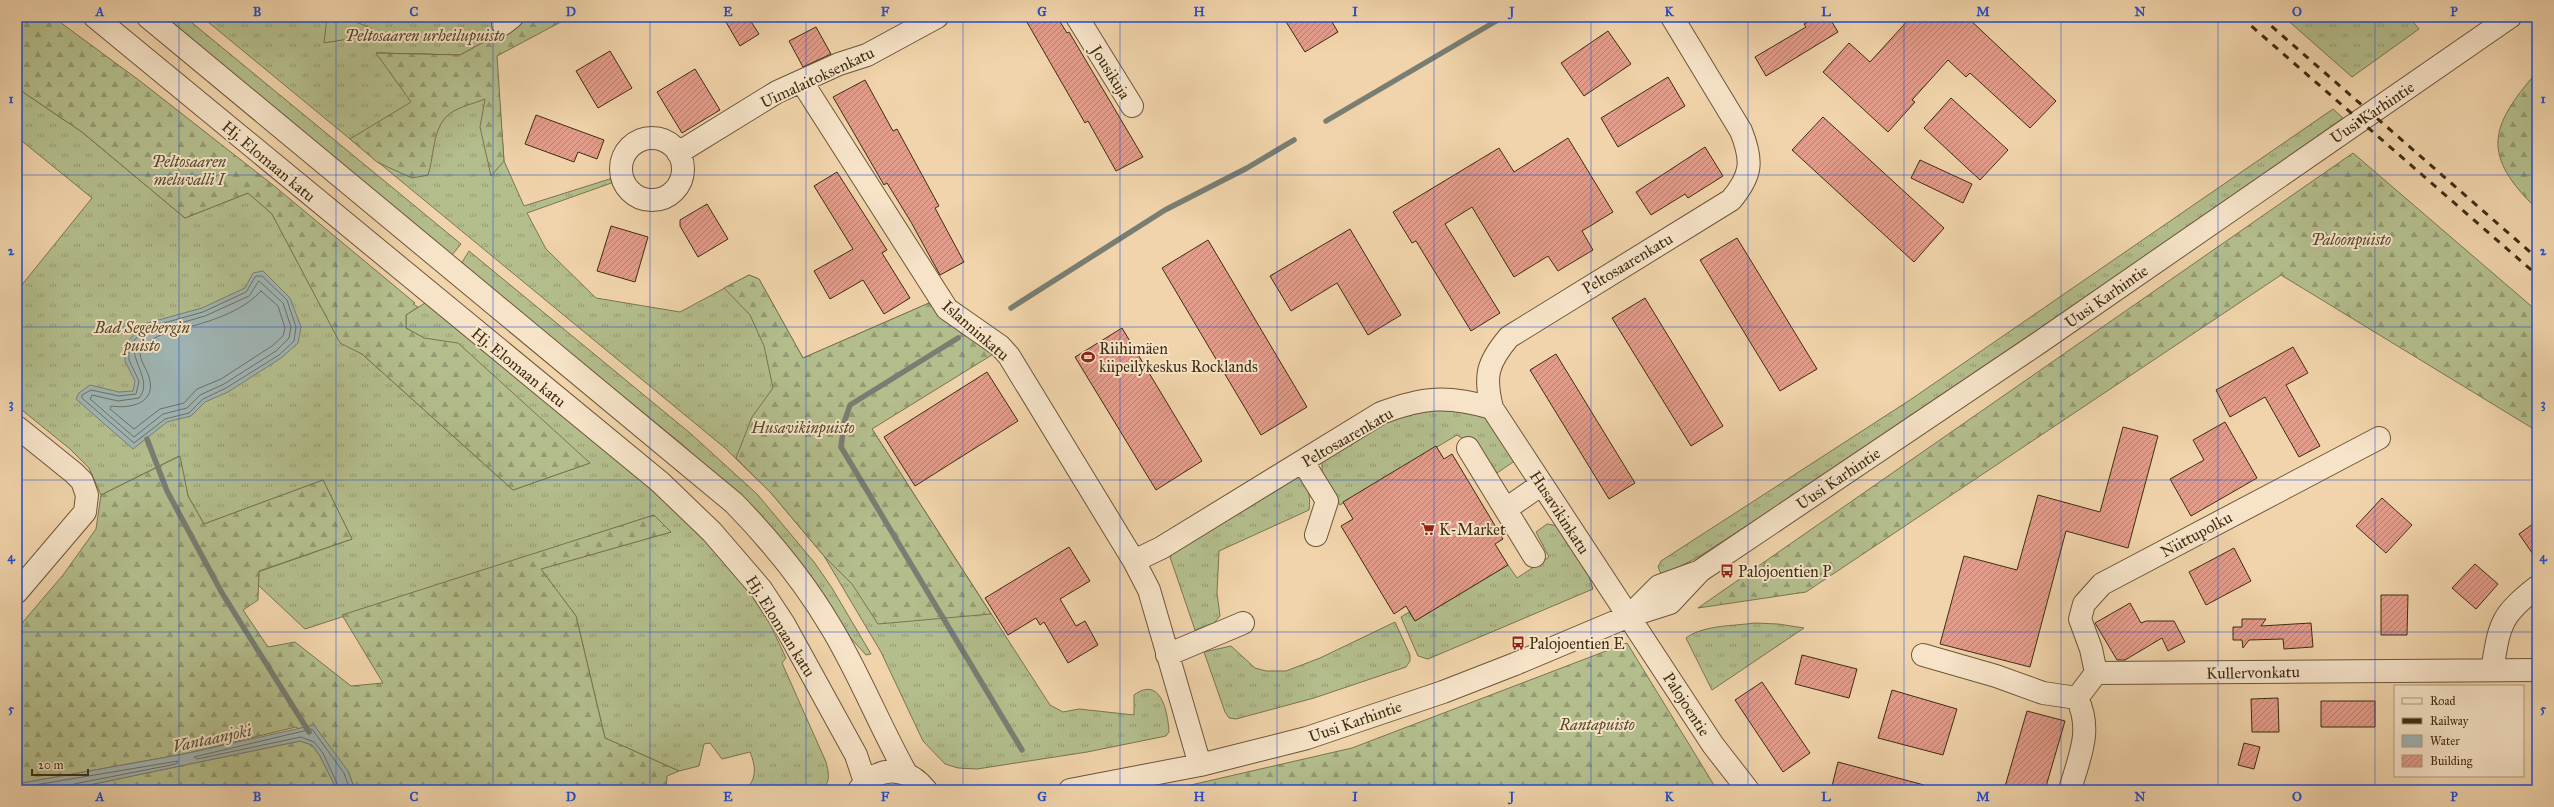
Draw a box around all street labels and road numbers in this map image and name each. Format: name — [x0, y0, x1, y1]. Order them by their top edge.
street label: Jousikuja — [1085, 40, 1135, 103]
street label: Uimalaitoksenkatu — [757, 43, 878, 112]
street label: Uusi Karhintie — [2327, 77, 2418, 147]
street label: Hj. Elomaan katu — [218, 117, 320, 206]
street label: Peltosaarenkatu — [1578, 229, 1676, 298]
street label: Uusi Karhintie — [2061, 261, 2152, 332]
street label: Islanninkatu — [938, 296, 1013, 365]
street label: Hj. Elomaan katu — [468, 324, 570, 412]
street label: Peltosaarenkatu — [1298, 403, 1397, 471]
street label: Uusi Karhintie — [1793, 443, 1884, 513]
street label: Husavikinkatu — [1526, 467, 1594, 558]
street label: Niittupolku — [2157, 507, 2236, 561]
street label: Hj. Elomaan katu — [742, 572, 820, 681]
street label: Kullervonkatu — [2206, 662, 2301, 683]
street label: Palojoentie — [1659, 669, 1714, 740]
street label: Uusi Karhintie — [1306, 697, 1404, 746]

